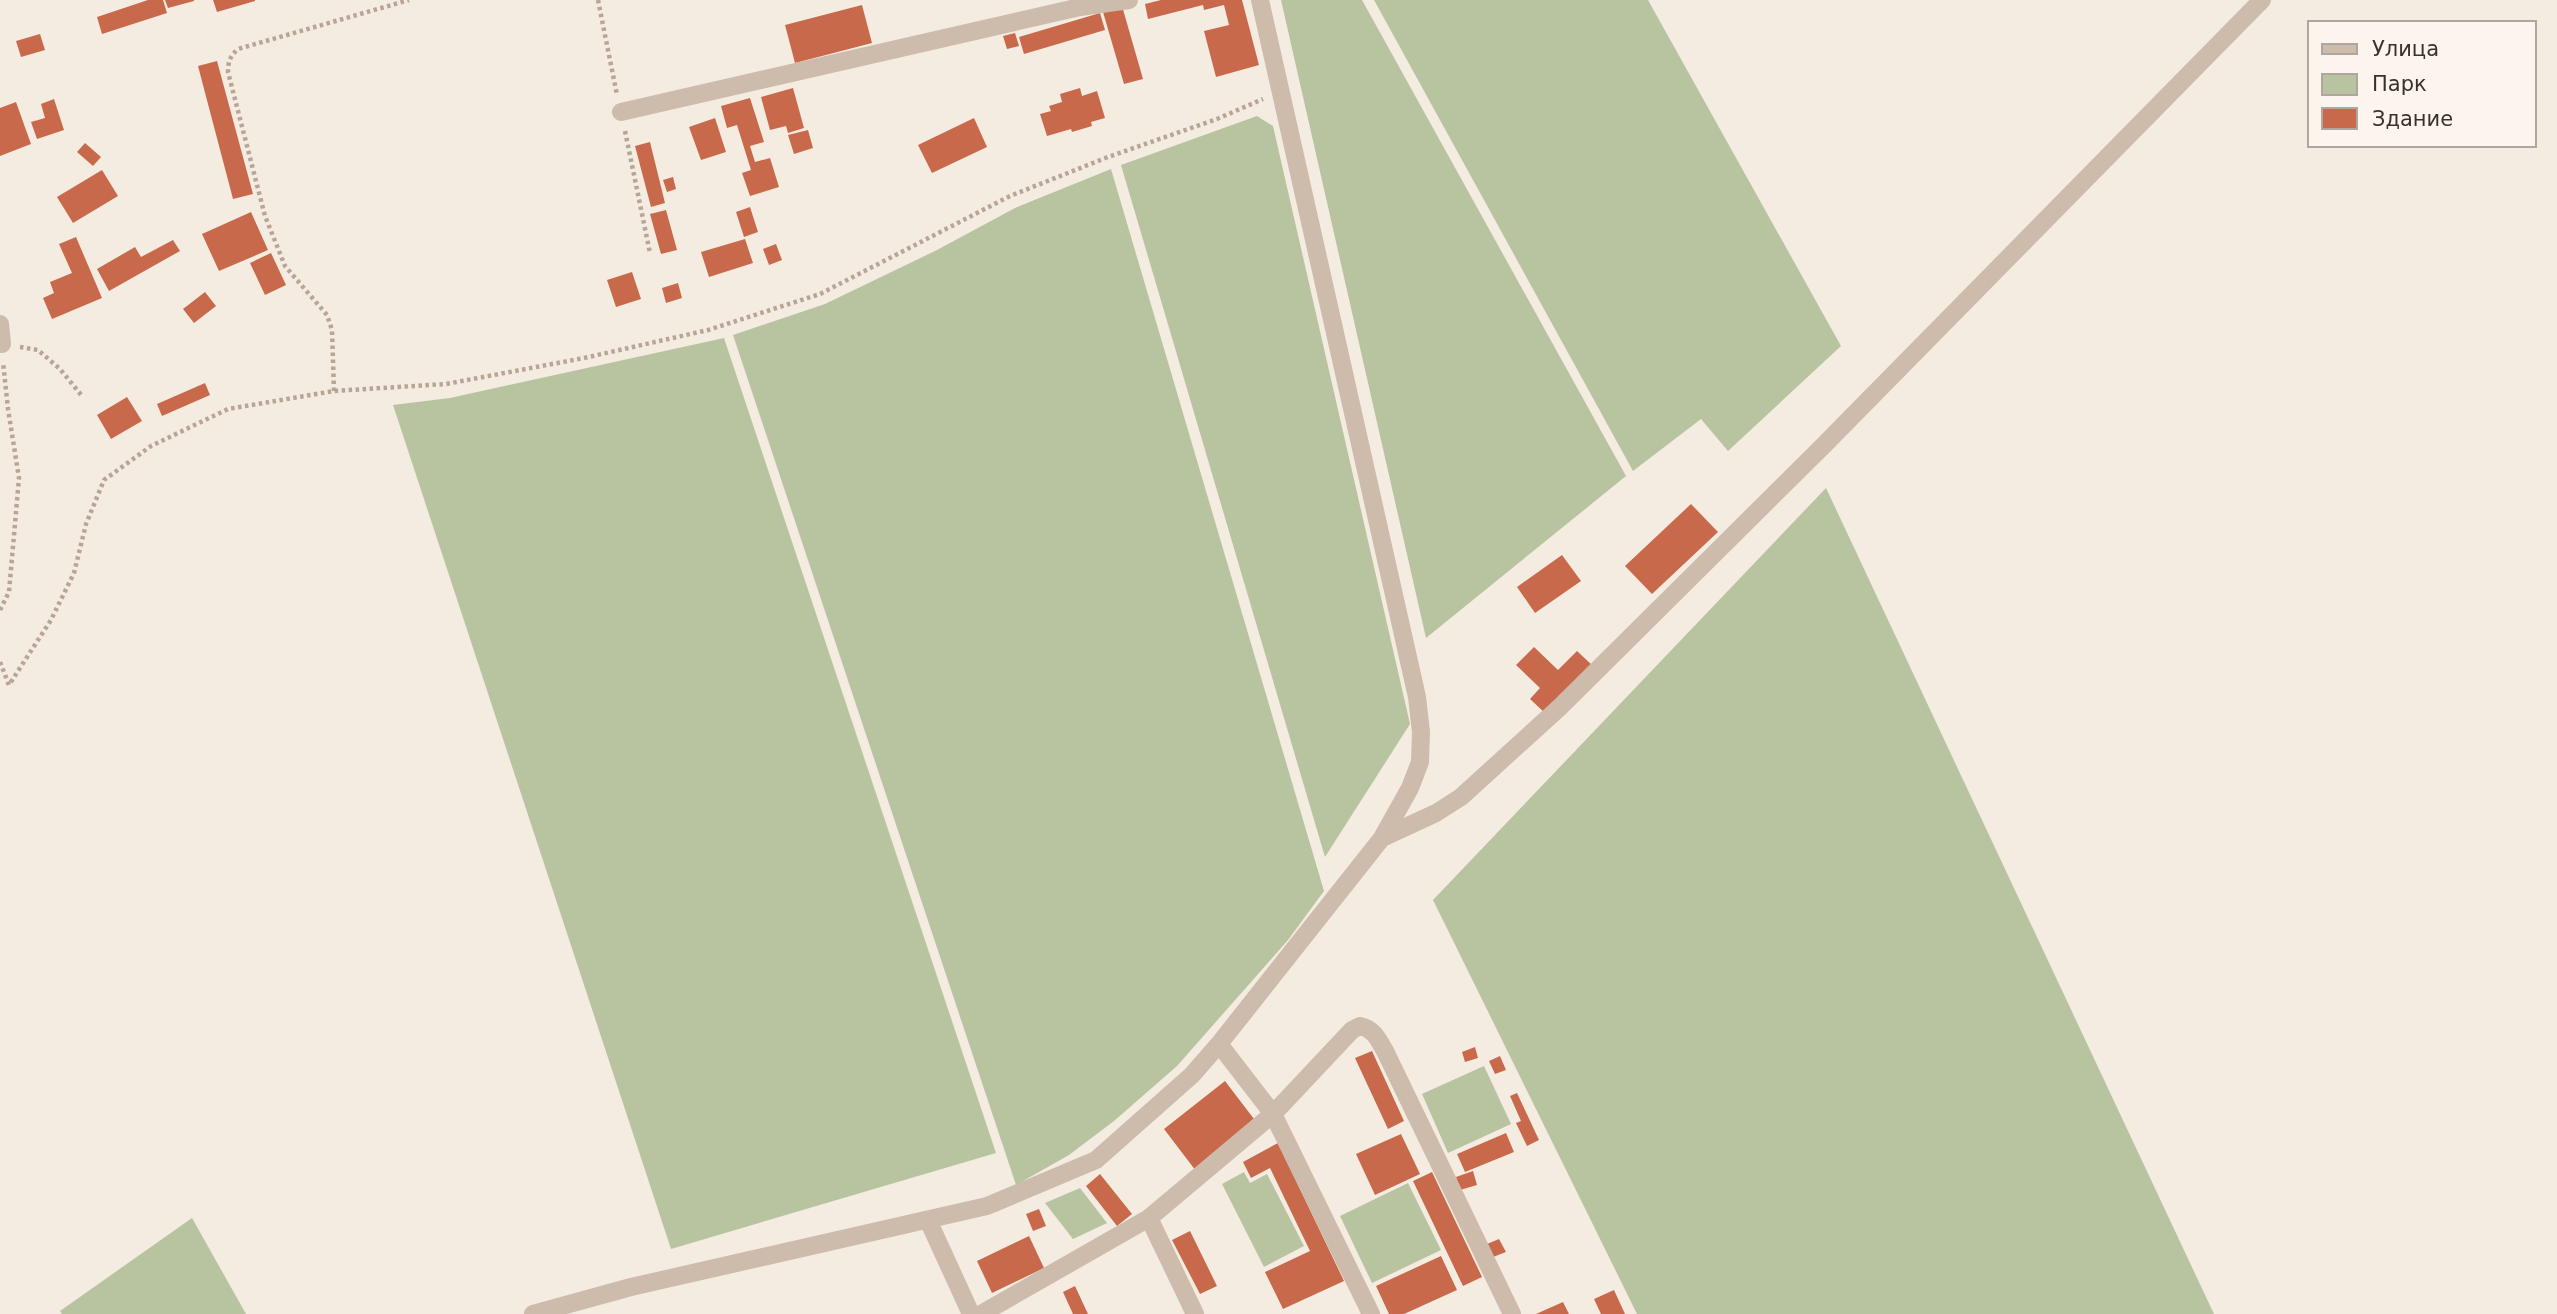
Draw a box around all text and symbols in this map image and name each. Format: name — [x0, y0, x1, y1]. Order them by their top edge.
legend — [2308, 21, 2536, 147]
text: Улица — [2372, 37, 2439, 61]
text: Парк — [2372, 72, 2427, 96]
text: Здание — [2372, 107, 2453, 131]

